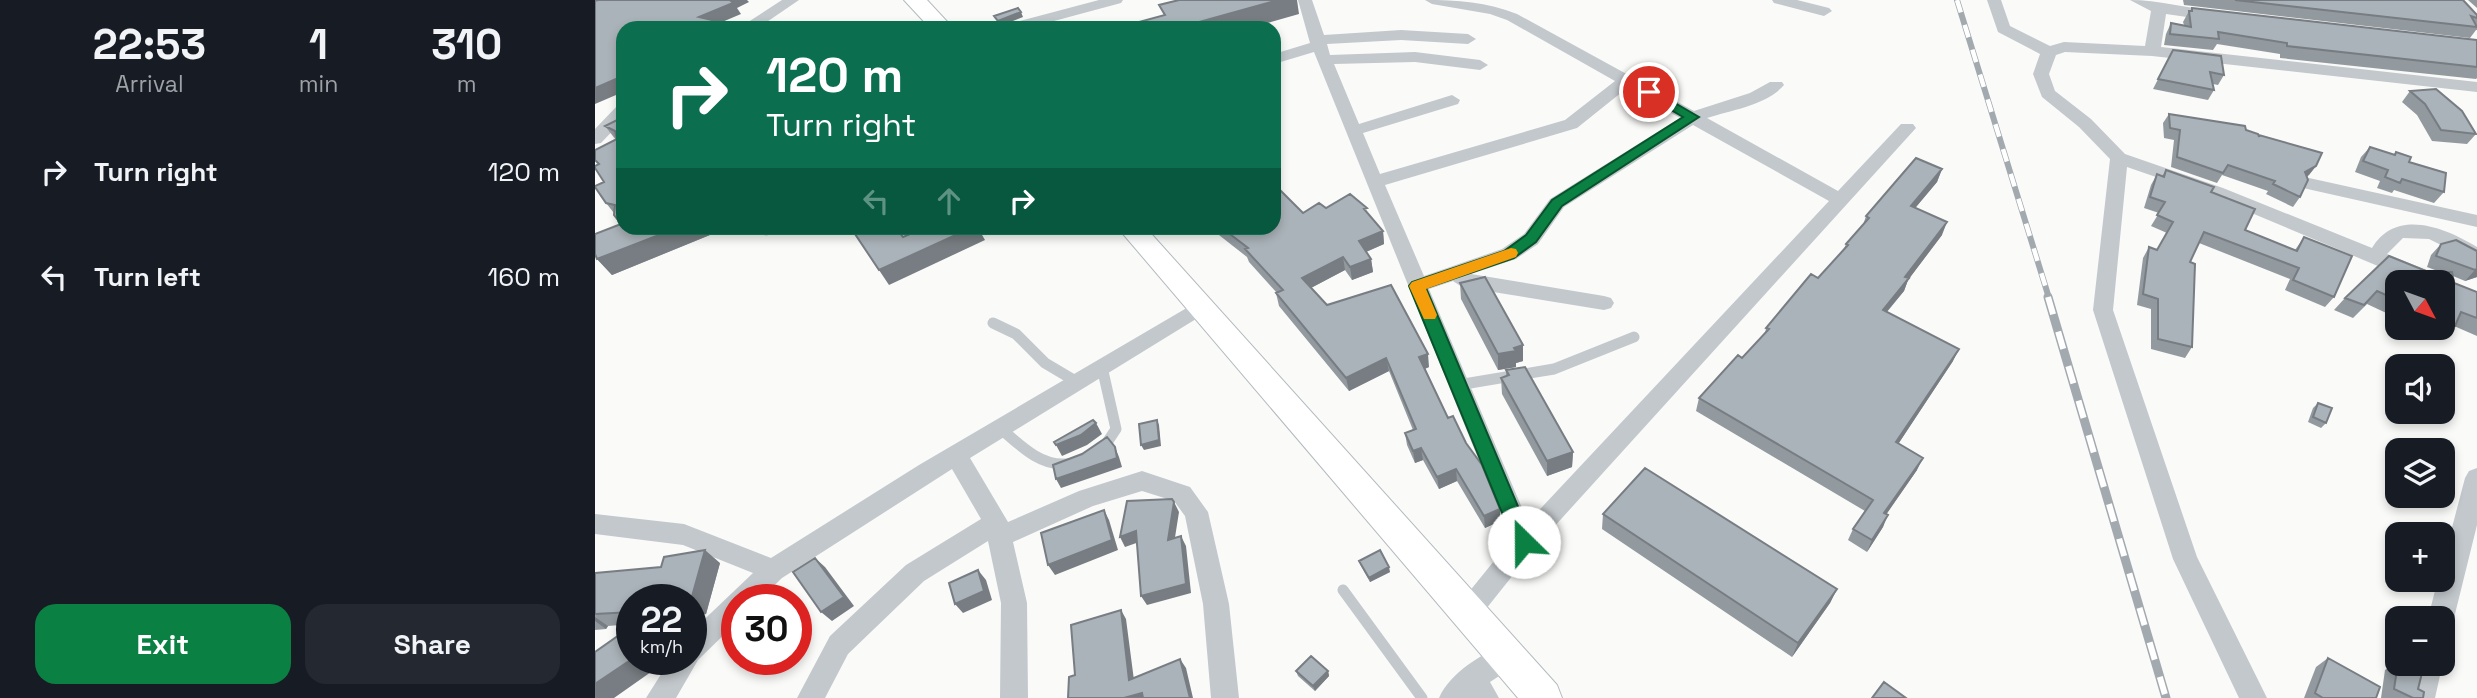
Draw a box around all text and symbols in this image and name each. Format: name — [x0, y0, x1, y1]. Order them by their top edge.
text: 22:53 — [93, 18, 206, 71]
text: 1 — [309, 18, 328, 71]
text: 310 — [431, 18, 502, 71]
text: 120 m — [766, 44, 903, 106]
icon: right — [651, 49, 742, 140]
pin — [1619, 62, 1679, 122]
text: Arrival — [115, 69, 184, 99]
text: min — [299, 69, 338, 99]
text: m — [457, 69, 477, 99]
icon: arrive — [1630, 73, 1668, 111]
text: Turn right — [766, 105, 916, 145]
icon: right — [35, 153, 73, 191]
text: Turn right — [94, 155, 218, 189]
text: 120 m — [488, 155, 560, 189]
icon: left — [857, 182, 895, 220]
icon: ahead — [930, 182, 968, 220]
icon: right — [1003, 182, 1041, 220]
icon: left — [35, 258, 73, 296]
text: Turn left — [94, 260, 201, 294]
text: 160 m — [488, 260, 560, 294]
north arrow — [2385, 270, 2455, 340]
map controls — [2385, 270, 2455, 676]
button: sound — [2385, 354, 2455, 424]
button: layers — [2385, 438, 2455, 508]
position arrow — [1487, 505, 1561, 579]
button: + — [2385, 522, 2455, 592]
speed limit sign: 30 — [721, 584, 812, 675]
text: 22 — [641, 598, 682, 642]
button: Exit — [35, 604, 291, 684]
button: Share — [305, 604, 560, 684]
button: − — [2385, 606, 2455, 676]
text: km/h — [640, 635, 683, 658]

